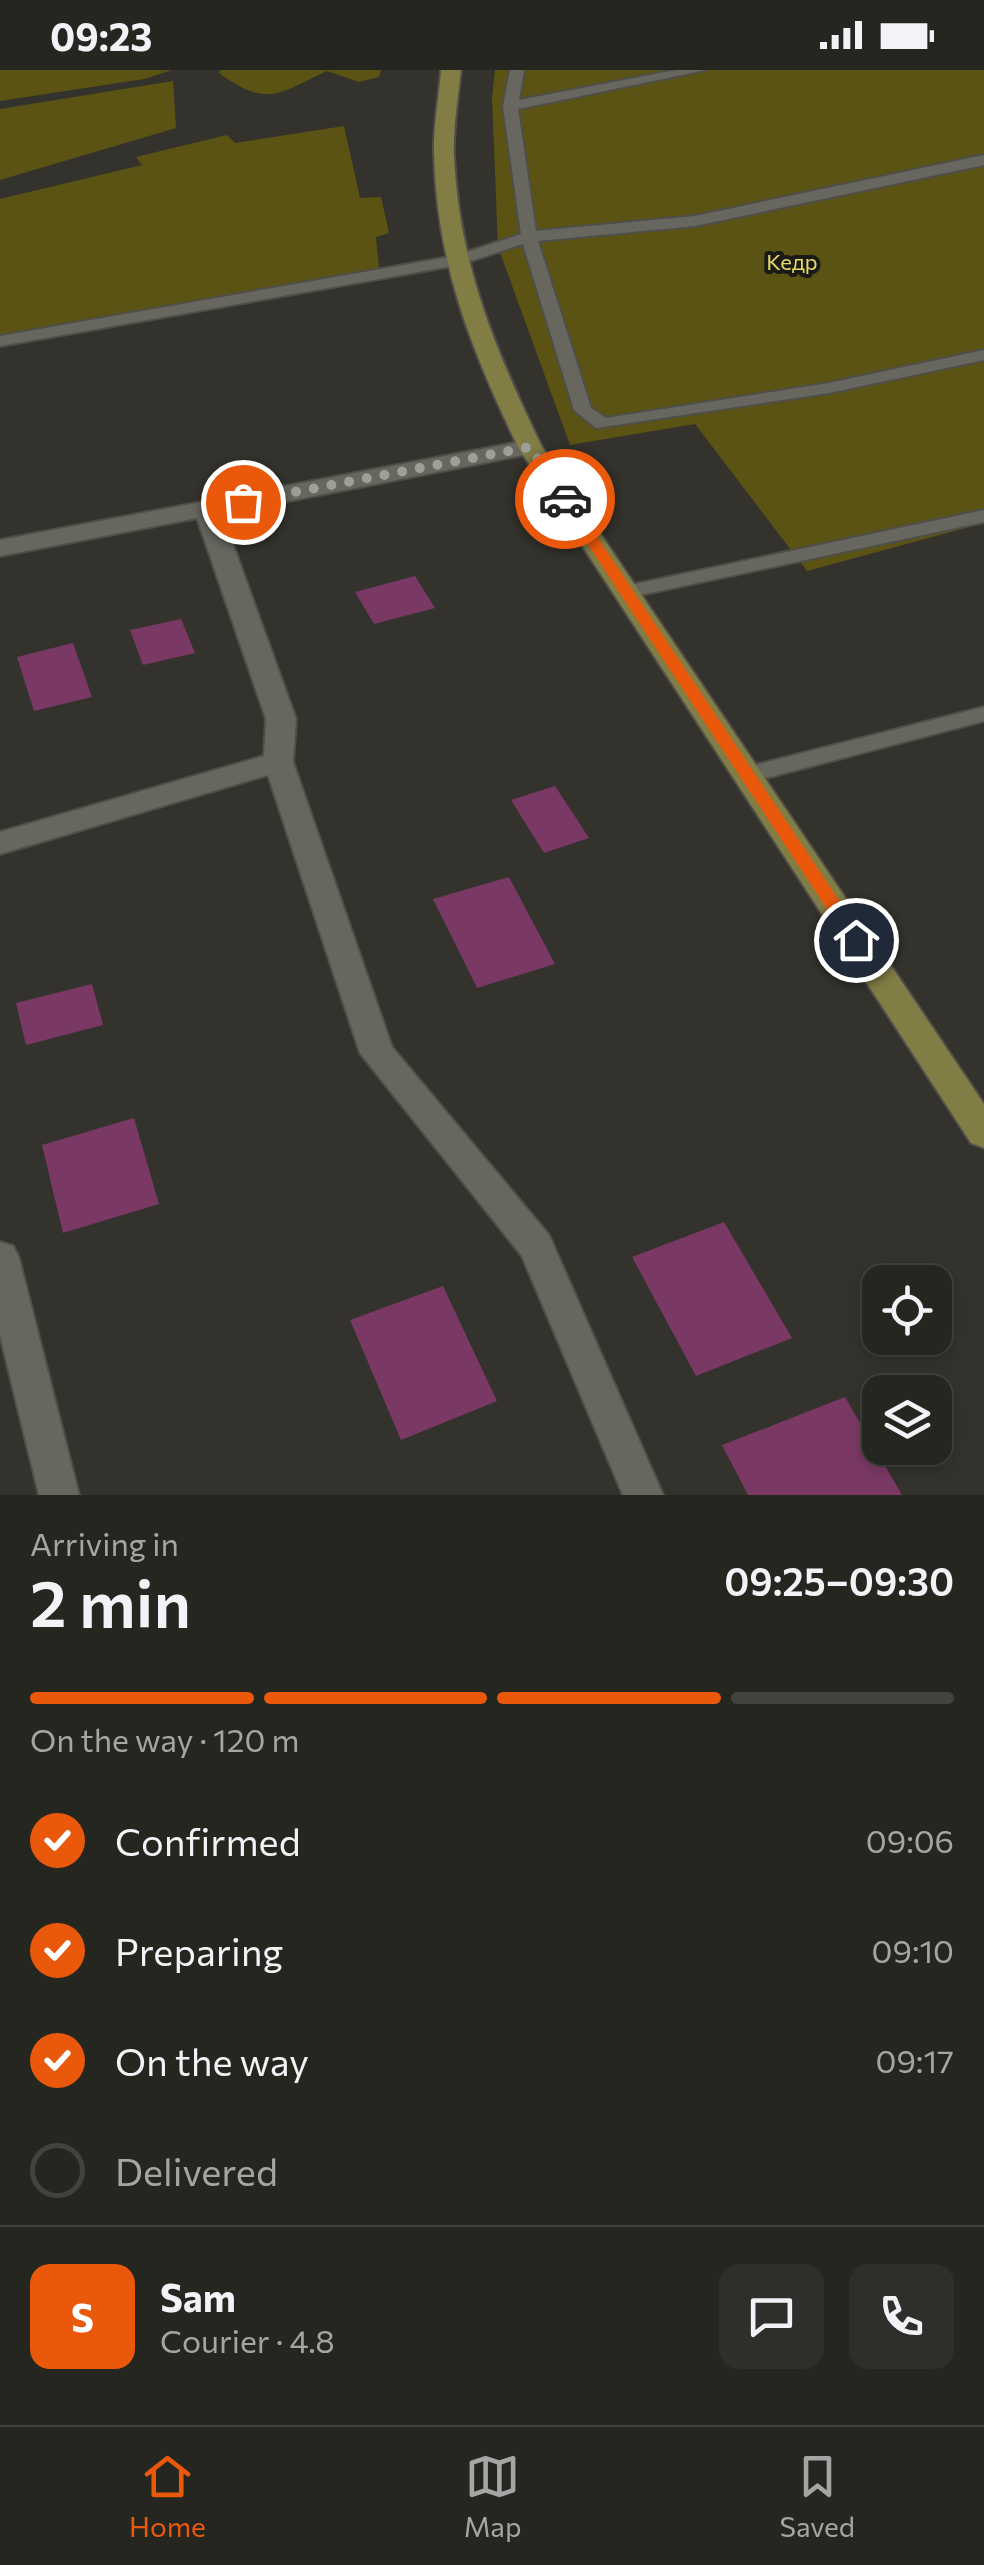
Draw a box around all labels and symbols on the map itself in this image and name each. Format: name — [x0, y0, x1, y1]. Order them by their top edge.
park label: Кедр — [766, 248, 818, 275]
courier — [515, 449, 615, 549]
pin — [201, 460, 286, 545]
pin — [814, 898, 899, 983]

